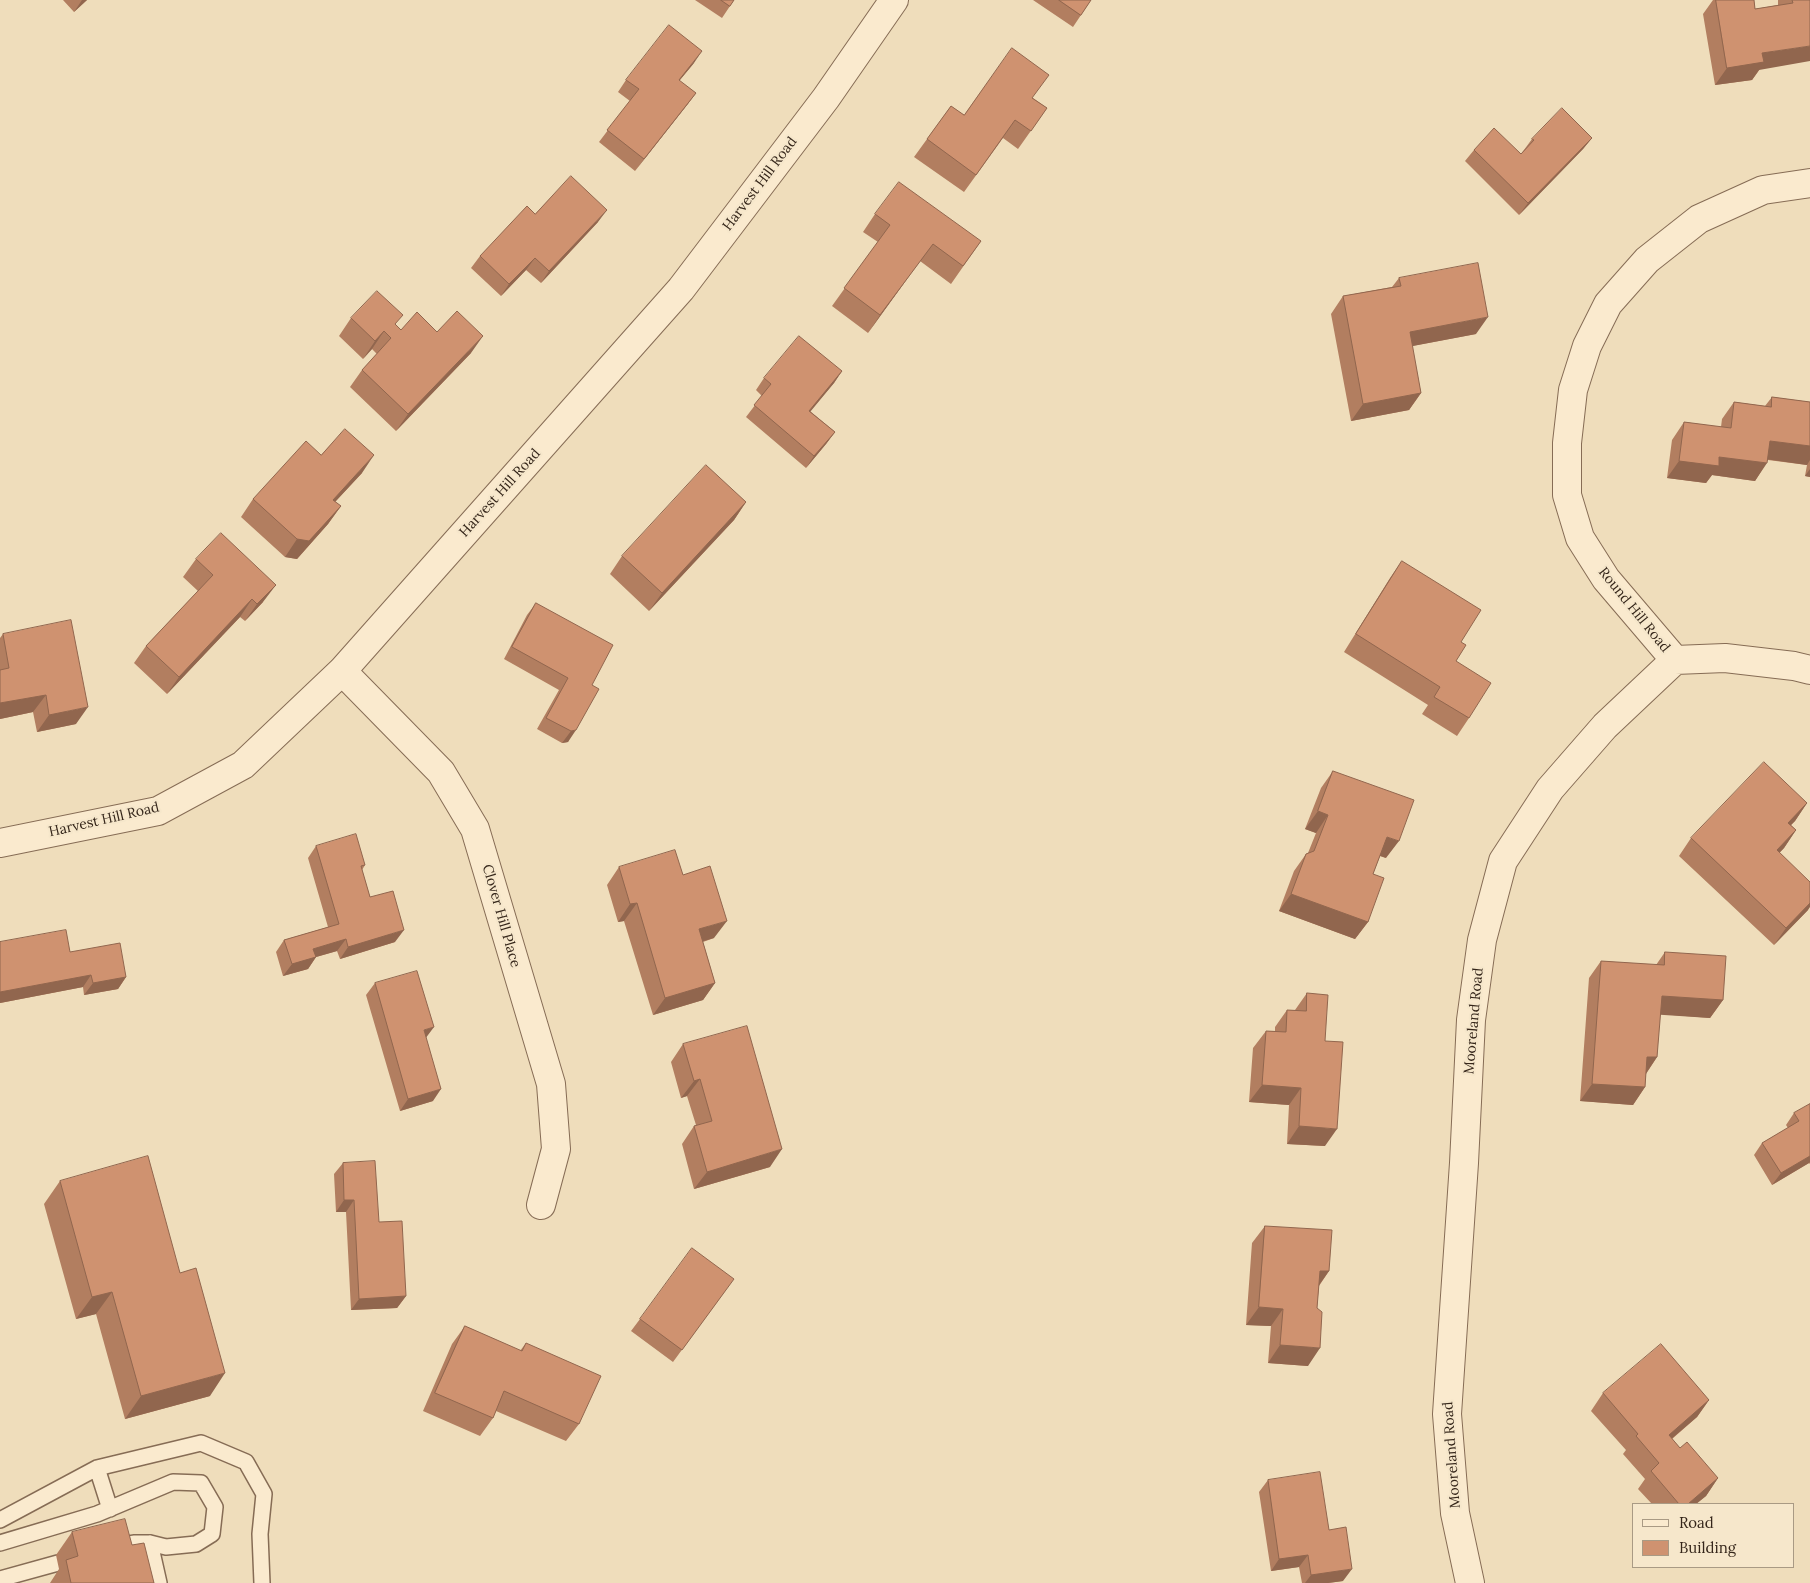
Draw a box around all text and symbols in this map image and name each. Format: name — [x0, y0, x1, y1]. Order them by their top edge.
street label: Harvest Hill Road — [719, 134, 801, 234]
street label: Harvest Hill Road — [456, 445, 544, 541]
street label: Round Hill Road — [1595, 564, 1673, 656]
street label: Harvest Hill Road — [47, 799, 161, 841]
street label: Clover Hill Place — [478, 862, 524, 970]
street label: Mooreland Road — [1461, 967, 1487, 1075]
street label: Mooreland Road — [1440, 1401, 1464, 1509]
legend — [1632, 1503, 1795, 1568]
text: Road — [1679, 1513, 1714, 1532]
text: Building — [1679, 1538, 1736, 1557]

